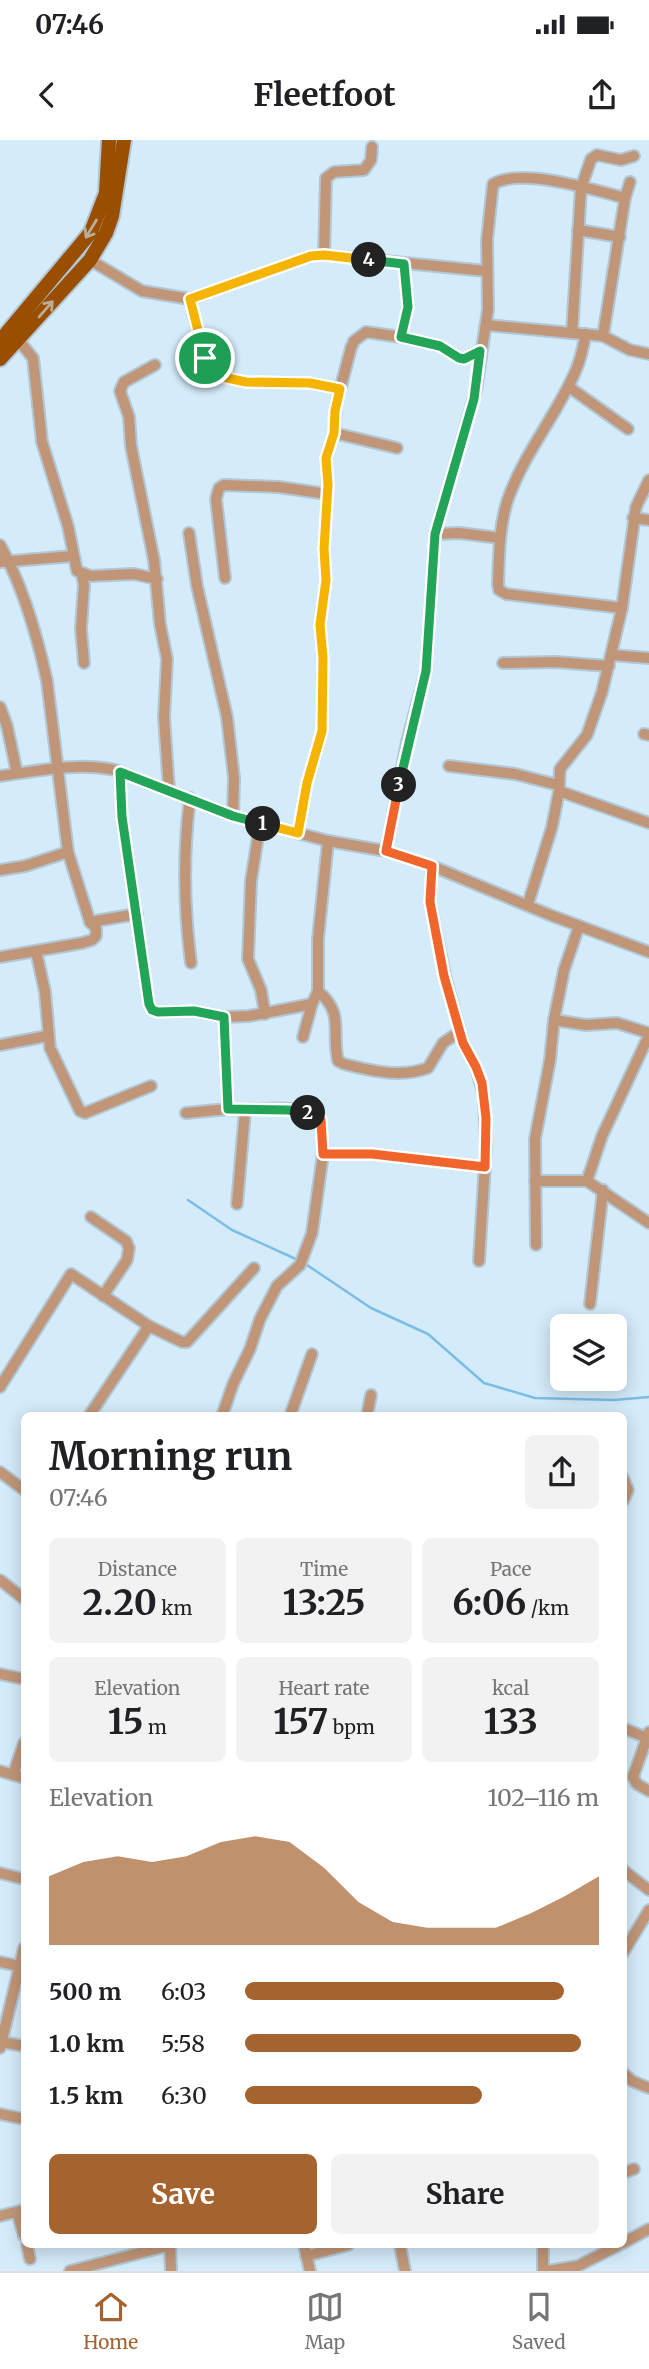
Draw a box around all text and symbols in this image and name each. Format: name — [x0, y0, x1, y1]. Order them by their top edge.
text: 07:46 — [35, 8, 104, 41]
text: Fleetfoot — [253, 75, 396, 115]
icon: back — [28, 76, 66, 114]
icon: share — [583, 76, 621, 114]
one-way arrow — [84, 219, 98, 239]
pin: 4 — [352, 242, 386, 278]
text: 4 — [362, 247, 375, 271]
one-way arrow — [38, 300, 54, 318]
pin — [175, 328, 235, 388]
icon: arrive — [186, 339, 224, 377]
pin: 3 — [382, 768, 416, 802]
text: 3 — [393, 772, 404, 796]
pin: 1 — [246, 806, 280, 842]
text: 1 — [258, 811, 267, 835]
pin: 2 — [290, 1096, 326, 1130]
text: 2 — [302, 1100, 313, 1124]
map controls — [550, 1314, 627, 1391]
button: layers — [550, 1314, 627, 1391]
text: Morning run — [49, 1433, 292, 1480]
button: share — [525, 1435, 599, 1509]
text: 07:46 — [49, 1483, 108, 1512]
text: Distance — [98, 1557, 177, 1581]
text: Time — [300, 1557, 348, 1581]
text: Pace — [490, 1557, 531, 1581]
text: 2.20 — [82, 1581, 157, 1625]
text: 13:25 — [282, 1581, 366, 1625]
text: 6:06 — [452, 1581, 526, 1625]
text: km — [157, 1596, 192, 1620]
text: /km — [526, 1596, 569, 1620]
text: Elevation — [94, 1676, 180, 1700]
text: Heart rate — [279, 1676, 369, 1700]
text: kcal — [492, 1676, 529, 1700]
text: 15 — [108, 1700, 144, 1744]
text: 157 — [273, 1700, 328, 1744]
text: 133 — [484, 1700, 538, 1744]
text: m — [144, 1715, 167, 1739]
text: bpm — [328, 1715, 375, 1739]
text: Elevation — [49, 1783, 153, 1812]
text: 102–116 m — [488, 1783, 599, 1812]
text: 500 m — [49, 1977, 121, 2006]
text: 6:03 — [161, 1977, 206, 2006]
text: 1.0 km — [49, 2029, 124, 2058]
text: 5:58 — [161, 2029, 205, 2058]
text: 1.5 km — [49, 2081, 123, 2110]
text: 6:30 — [161, 2081, 207, 2110]
button: Save — [49, 2154, 317, 2234]
button: Share — [331, 2154, 599, 2234]
tab: Home — [83, 2288, 138, 2354]
tab: Map — [305, 2288, 345, 2354]
tab: Saved — [512, 2288, 566, 2354]

